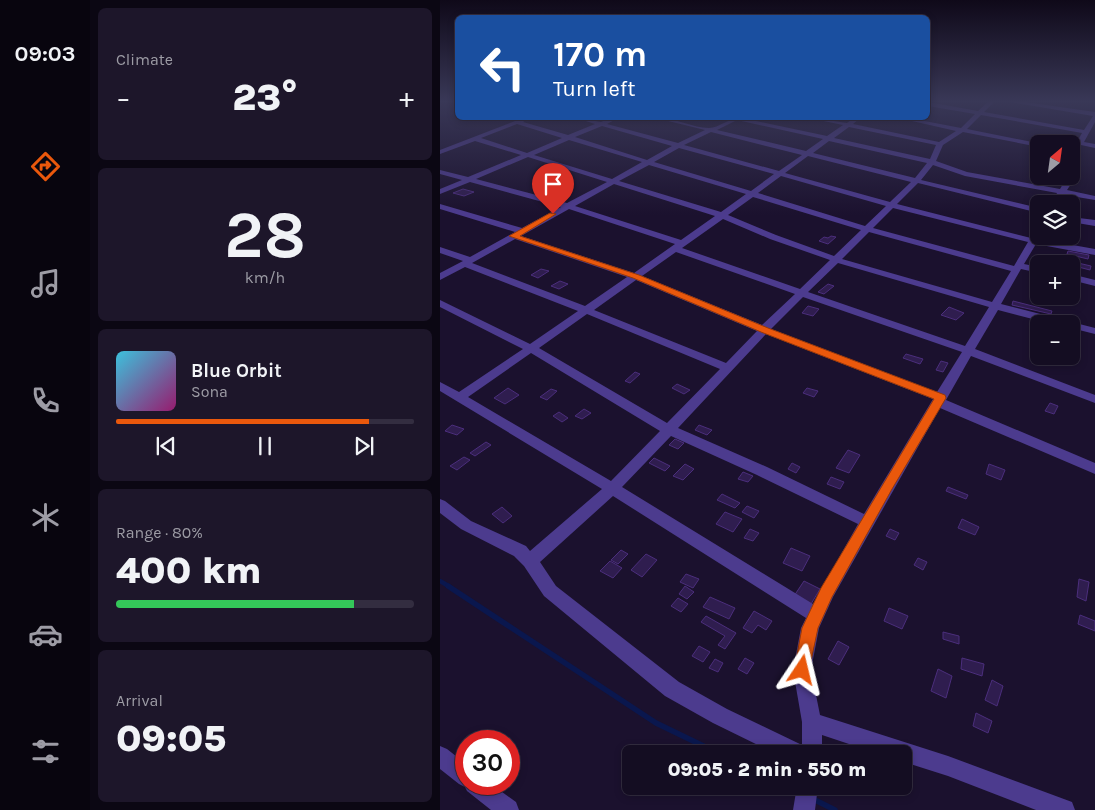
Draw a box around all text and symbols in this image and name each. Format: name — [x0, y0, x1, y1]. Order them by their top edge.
text: 170 m — [553, 34, 647, 75]
icon: left — [470, 35, 535, 100]
text: 09:03 — [15, 41, 75, 67]
text: Climate — [116, 50, 173, 69]
text: 23° — [232, 75, 298, 120]
text: Turn left — [553, 76, 636, 102]
text: − — [116, 81, 131, 114]
text: + — [399, 81, 414, 114]
north arrow — [1030, 135, 1080, 185]
map controls — [1030, 135, 1080, 365]
icon: directions — [28, 149, 63, 184]
pin — [532, 163, 574, 214]
icon: arrive — [539, 170, 567, 198]
button: layers — [1030, 195, 1080, 245]
text: 28 — [224, 197, 306, 273]
button: + — [1030, 255, 1080, 305]
icon: music — [28, 266, 63, 301]
text: km/h — [245, 268, 285, 287]
button: − — [1030, 315, 1080, 365]
text: Blue Orbit — [191, 360, 282, 382]
text: Sona — [191, 382, 228, 401]
icon: phone — [28, 383, 63, 418]
icon: previous — [152, 432, 180, 460]
icon: pause — [251, 432, 279, 460]
icon: next — [350, 432, 378, 460]
icon: climate — [28, 500, 63, 535]
text: Range · 80% — [116, 523, 203, 542]
text: 400 km — [116, 548, 262, 593]
icon: car — [28, 617, 63, 652]
position arrow — [775, 643, 827, 695]
text: Arrival — [116, 691, 163, 710]
text: 09:05 — [116, 716, 226, 761]
speed limit sign: 30 — [455, 730, 520, 795]
icon: filters — [28, 734, 63, 769]
text: 09:05 · 2 min · 550 m — [668, 759, 866, 781]

